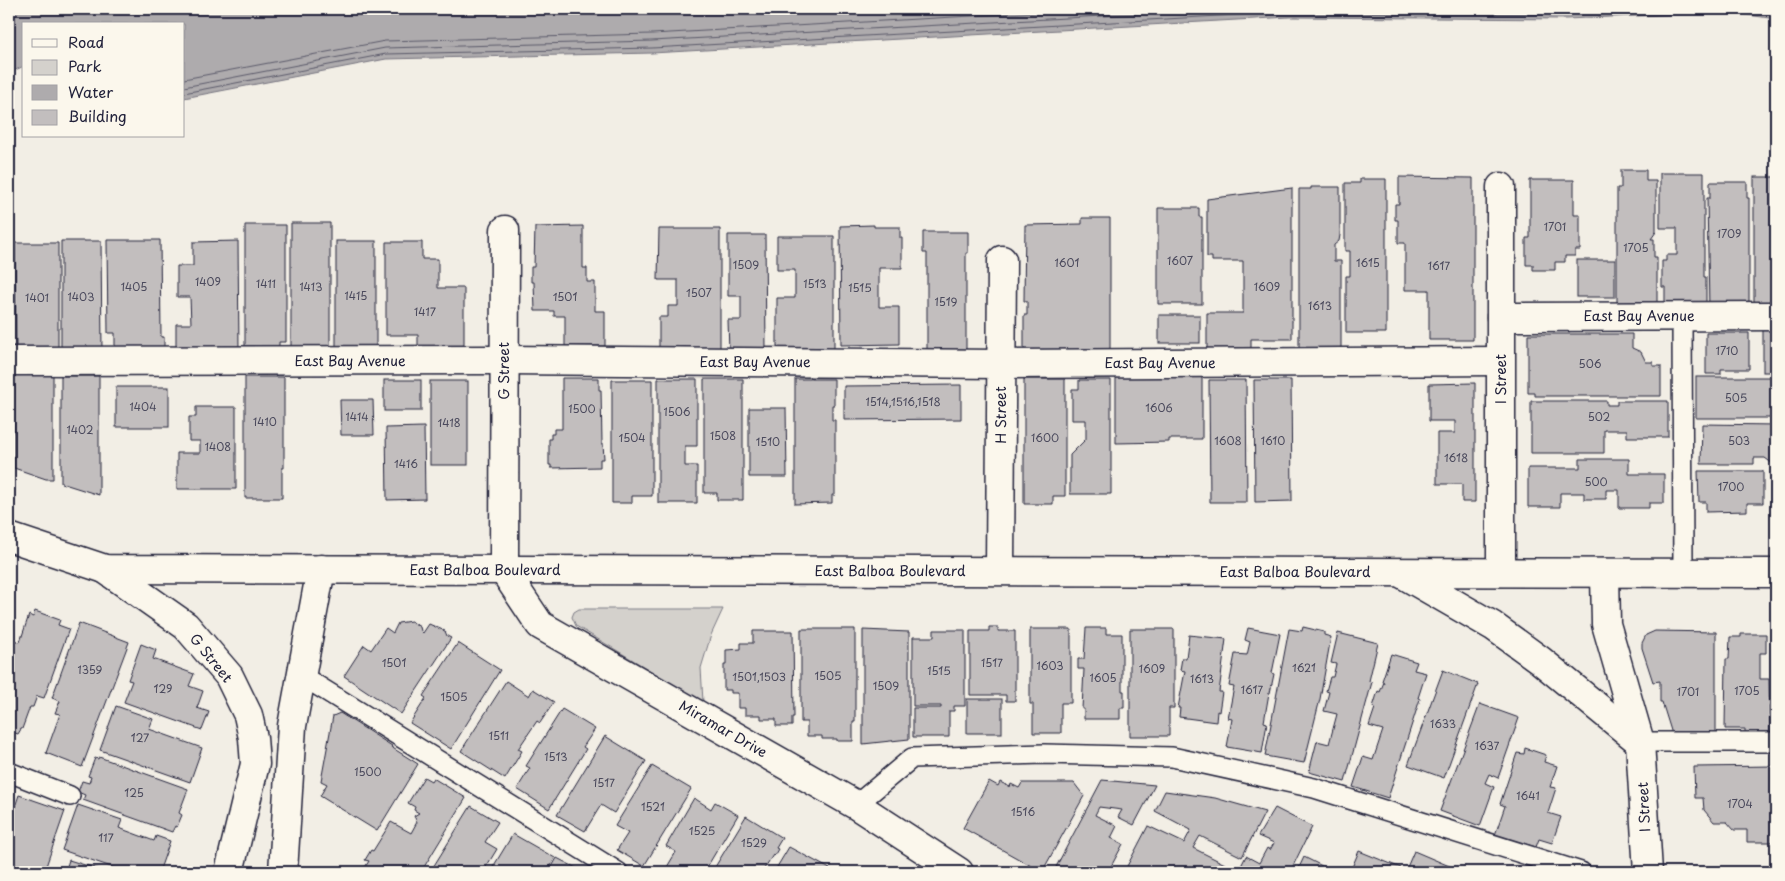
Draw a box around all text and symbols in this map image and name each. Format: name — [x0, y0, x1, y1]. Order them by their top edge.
legend — [22, 22, 185, 138]
text: Road — [68, 30, 104, 53]
text: Park — [68, 54, 102, 77]
text: Water — [68, 80, 113, 103]
text: Building — [68, 104, 127, 127]
house number: 1701 — [1544, 218, 1566, 235]
house number: 1709 — [1717, 225, 1741, 242]
house number: 1705 — [1623, 239, 1649, 256]
house number: 1607 — [1167, 252, 1193, 269]
house number: 1601 — [1055, 254, 1080, 271]
house number: 1615 — [1356, 254, 1380, 271]
house number: 1509 — [733, 256, 759, 273]
house number: 1617 — [1428, 257, 1450, 274]
house number: 1409 — [195, 273, 221, 290]
house number: 1411 — [256, 275, 276, 292]
house number: 1513 — [803, 275, 827, 292]
house number: 1405 — [121, 278, 147, 295]
house number: 1413 — [299, 278, 323, 295]
house number: 1609 — [1254, 278, 1280, 295]
house number: 1515 — [848, 279, 872, 296]
house number: 1507 — [686, 284, 712, 301]
house number: 1415 — [345, 287, 367, 304]
house number: 1403 — [68, 288, 94, 305]
house number: 1501 — [553, 288, 577, 305]
house number: 1401 — [25, 289, 49, 306]
house number: 1519 — [935, 293, 958, 310]
house number: 1613 — [1308, 297, 1332, 314]
house number: 1417 — [414, 303, 436, 320]
street label: East Bay Avenue — [1583, 305, 1695, 326]
street label: G Street — [493, 342, 514, 400]
house number: 1710 — [1716, 342, 1738, 359]
street label: East Bay Avenue — [294, 350, 406, 371]
street label: East Bay Avenue — [699, 351, 811, 372]
street label: East Bay Avenue — [1104, 352, 1216, 373]
street label: I Street — [1490, 354, 1511, 404]
house number: 506 — [1579, 355, 1602, 372]
street label: H Street — [990, 386, 1011, 444]
house number: 505 — [1725, 389, 1747, 406]
house number: 1514,1516,1518 — [865, 393, 941, 410]
house number: 1404 — [130, 398, 156, 415]
house number: 1606 — [1145, 399, 1173, 416]
house number: 1500 — [568, 400, 596, 417]
house number: 1506 — [664, 403, 691, 420]
house number: 1414 — [346, 408, 369, 425]
house number: 502 — [1588, 408, 1610, 425]
house number: 1410 — [253, 413, 277, 430]
house number: 1418 — [437, 414, 461, 431]
house number: 1402 — [66, 421, 94, 438]
house number: 1508 — [710, 427, 736, 444]
house number: 1504 — [618, 429, 646, 446]
house number: 1600 — [1031, 429, 1059, 446]
house number: 1608 — [1214, 432, 1242, 449]
house number: 1610 — [1261, 432, 1285, 449]
house number: 503 — [1728, 432, 1750, 449]
house number: 1510 — [756, 433, 780, 450]
house number: 1408 — [205, 438, 231, 455]
house number: 1618 — [1444, 449, 1468, 466]
house number: 1416 — [394, 455, 418, 472]
house number: 500 — [1584, 473, 1608, 490]
house number: 1700 — [1718, 478, 1744, 495]
street label: East Balboa Boulevard — [409, 559, 561, 580]
street label: East Balboa Boulevard — [814, 560, 966, 581]
street label: East Balboa Boulevard — [1219, 561, 1371, 582]
street label: G Street — [185, 629, 238, 687]
house number: 1501 — [382, 654, 406, 671]
house number: 1517 — [981, 654, 1003, 671]
house number: 1603 — [1036, 657, 1064, 674]
house number: 1621 — [1292, 659, 1316, 676]
house number: 1609 — [1139, 660, 1165, 677]
house number: 1359 — [78, 661, 103, 678]
house number: 1515 — [927, 662, 951, 679]
house number: 1505 — [814, 667, 842, 684]
house number: 1501,1503 — [732, 668, 786, 685]
house number: 1605 — [1089, 669, 1117, 686]
house number: 1613 — [1190, 670, 1214, 687]
house number: 1509 — [873, 677, 899, 694]
house number: 129 — [154, 680, 172, 697]
house number: 1617 — [1241, 681, 1263, 698]
house number: 1705 — [1734, 682, 1760, 699]
house number: 1701 — [1677, 683, 1699, 700]
house number: 1505 — [440, 688, 468, 705]
street label: Miramar Drive — [675, 695, 771, 762]
house number: 1633 — [1430, 715, 1456, 732]
house number: 1511 — [489, 727, 509, 744]
house number: 127 — [131, 729, 149, 746]
house number: 1637 — [1475, 737, 1499, 754]
house number: 1513 — [544, 748, 568, 765]
house number: 1500 — [354, 763, 382, 780]
house number: 1517 — [593, 774, 615, 791]
street label: I Street — [1632, 781, 1655, 833]
house number: 125 — [124, 784, 144, 801]
house number: 1641 — [1516, 787, 1540, 804]
house number: 1704 — [1727, 795, 1753, 812]
house number: 1521 — [641, 798, 665, 815]
house number: 1516 — [1011, 803, 1035, 820]
house number: 1525 — [689, 822, 715, 839]
house number: 117 — [98, 829, 114, 846]
house number: 1529 — [741, 834, 767, 851]

